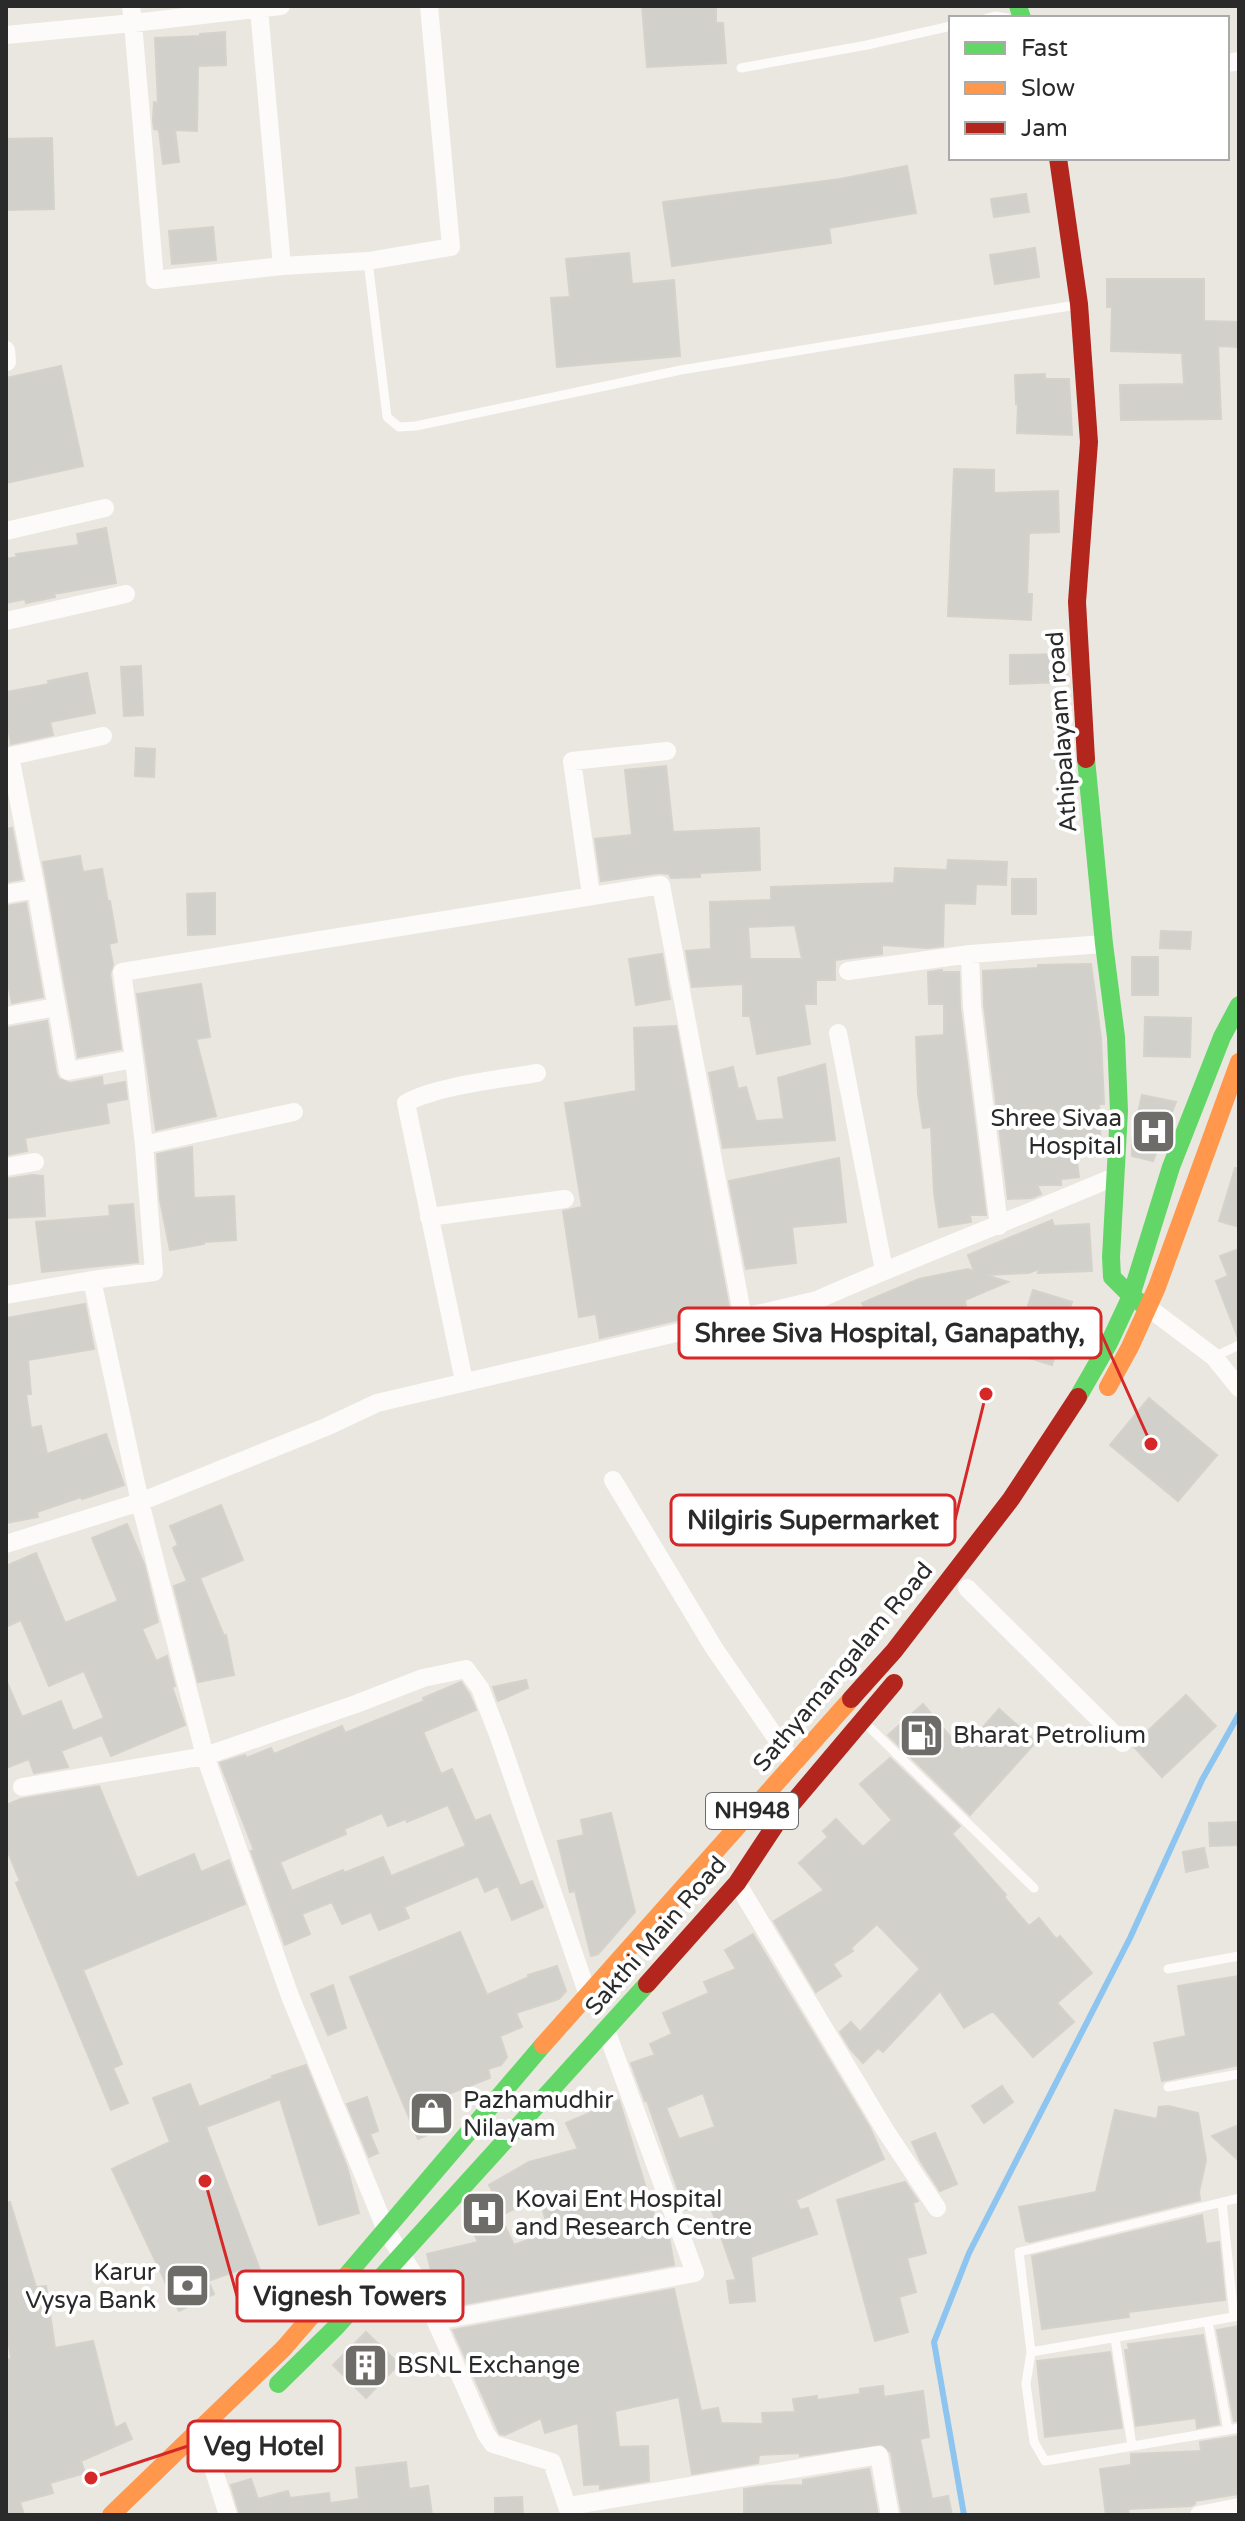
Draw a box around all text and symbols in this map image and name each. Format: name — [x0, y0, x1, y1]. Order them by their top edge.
legend — [949, 16, 1229, 160]
text: Fast — [1021, 34, 1068, 63]
text: Slow — [1021, 74, 1075, 103]
text: Jam — [1021, 114, 1068, 143]
street label: Athipalayam road — [1041, 630, 1083, 834]
place label: Shree Sivaa Hospital — [990, 1104, 1122, 1161]
hospital icon: Shree Sivaa Hospital — [1129, 1108, 1177, 1156]
callout: Shree Siva Hospital, Ganapathy, — [679, 1308, 1101, 1358]
text: Shree Siva Hospital, Ganapathy, — [695, 1318, 1085, 1349]
callout: Nilgiris Supermarket — [671, 1495, 955, 1545]
text: Nilgiris Supermarket — [687, 1505, 939, 1536]
street label: Sathyamangalam Road — [747, 1556, 939, 1778]
fuel station icon: Bharat Petrolium — [898, 1711, 946, 1759]
place label: Bharat Petrolium — [953, 1721, 1146, 1750]
road number: NH948 — [706, 1793, 798, 1829]
street label: Sakthi Main Road — [579, 1851, 733, 2021]
place label: Pazhamudhir Nilayam — [463, 2086, 614, 2143]
shop icon: Pazhamudhir Nilayam — [408, 2090, 456, 2138]
place label: Kovai Ent Hospital and Research Centre — [515, 2185, 752, 2242]
hospital icon: Kovai Ent Hospital and Research Centre — [460, 2189, 508, 2237]
place label: Karur Vysya Bank — [25, 2258, 157, 2315]
bank icon: Karur Vysya Bank — [163, 2262, 211, 2310]
callout: Vignesh Towers — [237, 2271, 463, 2321]
text: Vignesh Towers — [253, 2281, 447, 2312]
building icon: BSNL Exchange — [342, 2341, 390, 2389]
place label: BSNL Exchange — [397, 2351, 580, 2380]
callout: Veg Hotel — [188, 2421, 340, 2471]
text: Veg Hotel — [204, 2431, 324, 2462]

